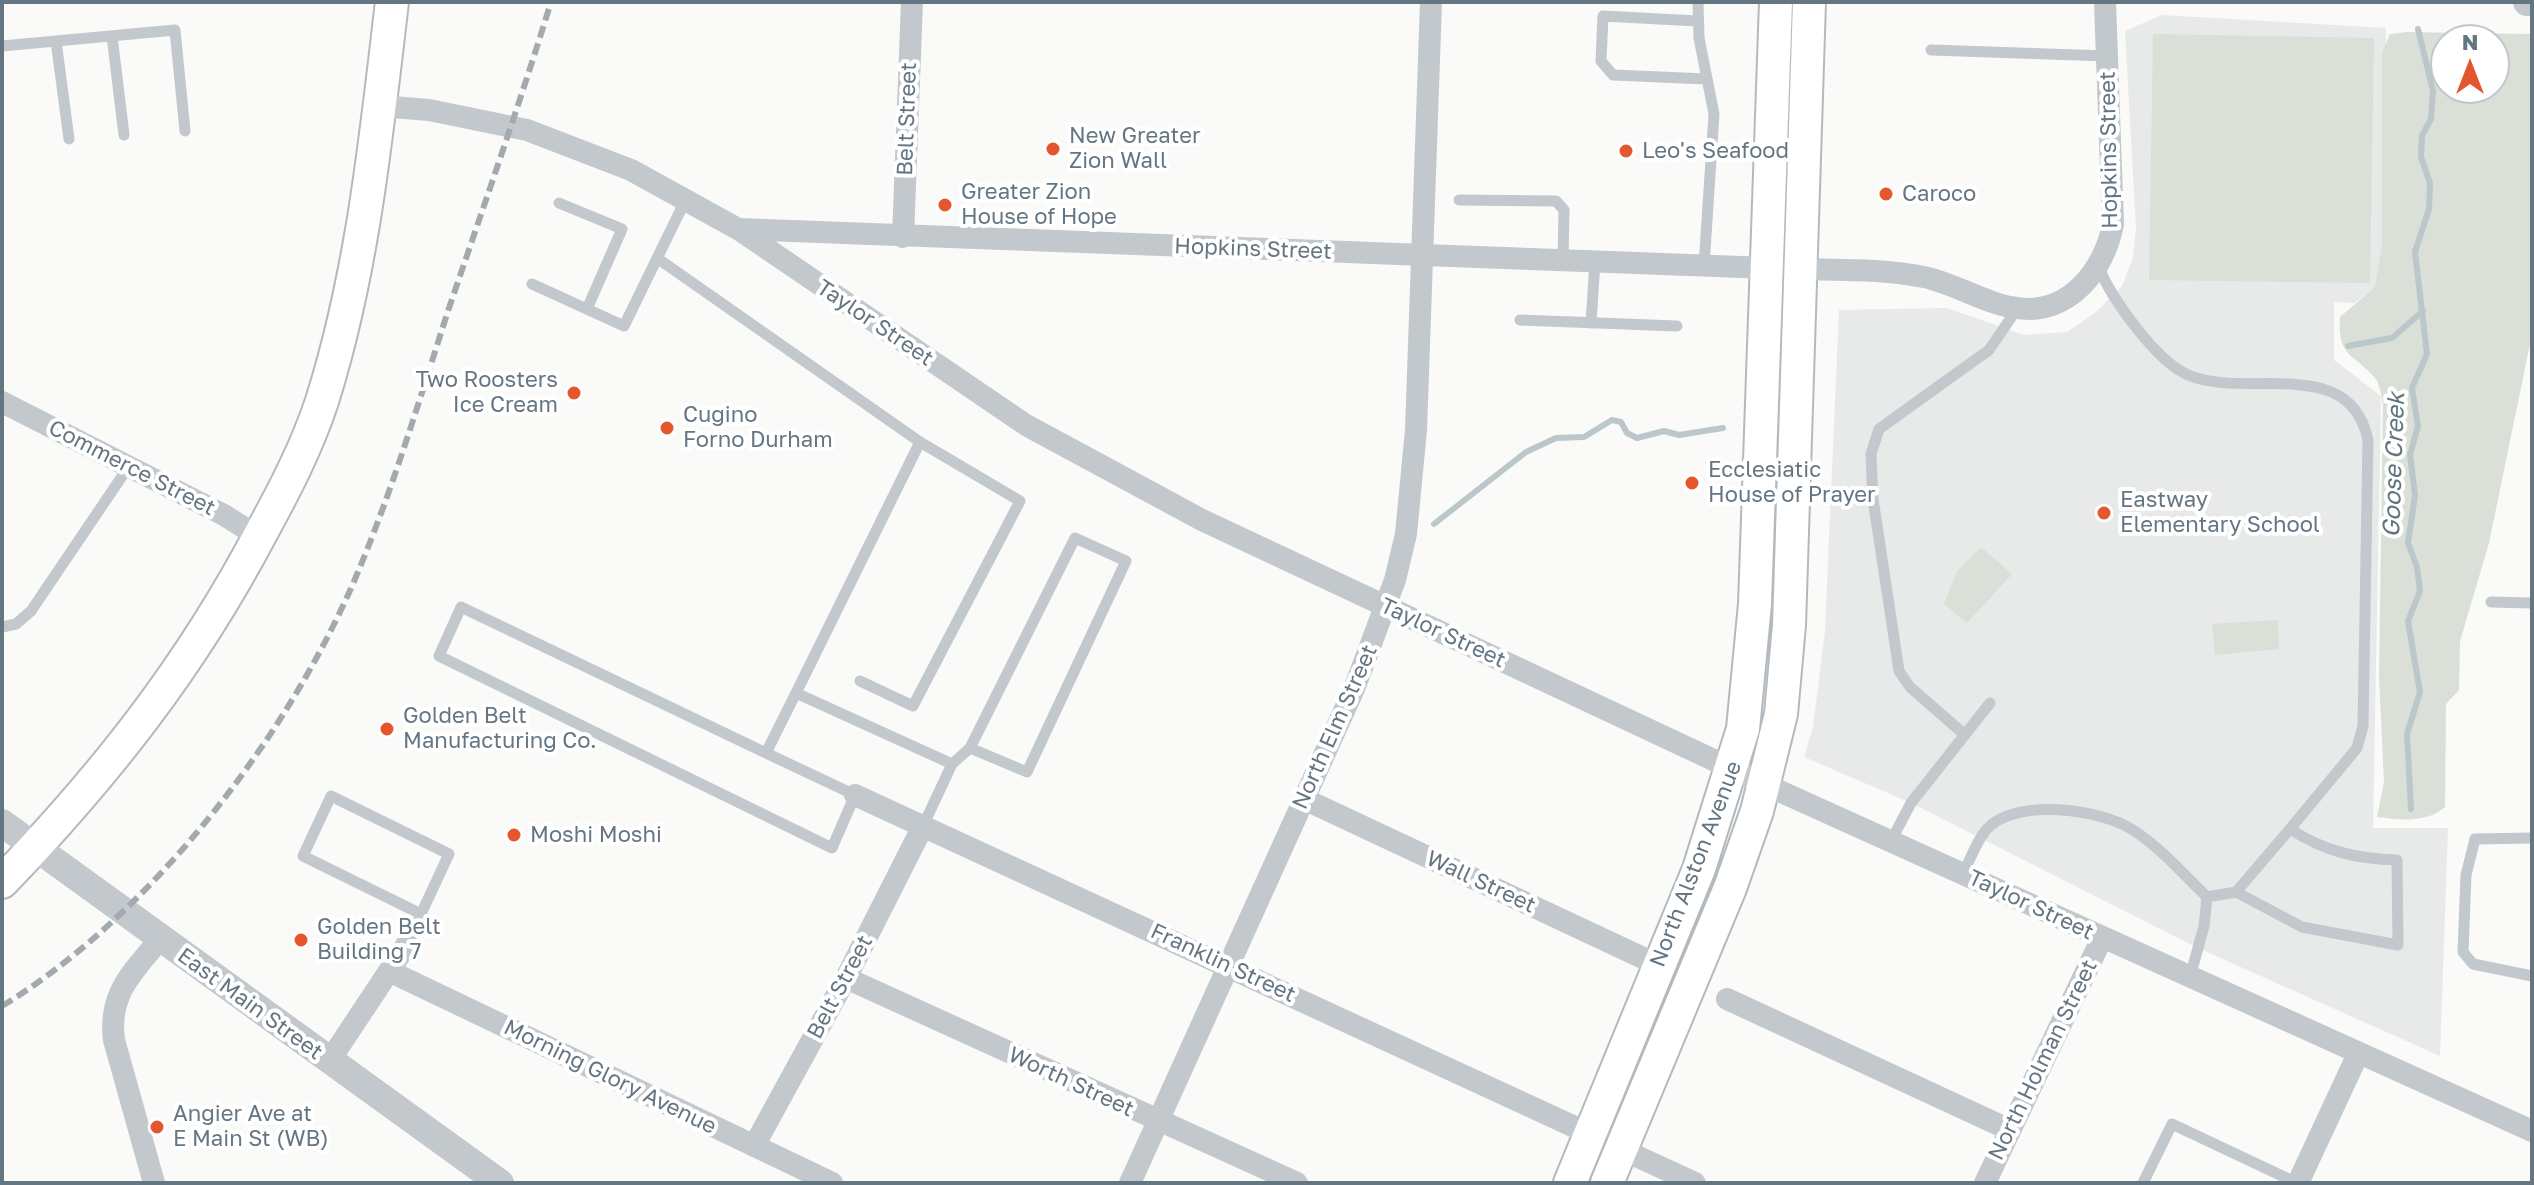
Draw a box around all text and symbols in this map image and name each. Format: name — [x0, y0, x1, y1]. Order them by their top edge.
north arrow — [2430, 24, 2510, 104]
text: N — [2462, 28, 2478, 55]
street label: Belt Street — [892, 62, 922, 176]
street label: Hopkins Street — [2094, 71, 2124, 229]
place label: New Greater Zion Wall — [1069, 123, 1201, 174]
place label: Leo's Seafood — [1642, 138, 1789, 164]
marker: New Greater Zion Wall — [1044, 140, 1062, 158]
marker: Leo's Seafood — [1617, 142, 1635, 160]
place label: Greater Zion House of Hope — [961, 179, 1117, 230]
place label: Caroco — [1902, 181, 1976, 207]
marker: Caroco — [1877, 185, 1895, 203]
marker: Greater Zion House of Hope — [936, 196, 954, 214]
street label: Hopkins Street — [1174, 233, 1332, 265]
street label: Taylor Street — [812, 274, 938, 372]
place label: Two Roosters Ice Cream — [415, 367, 558, 418]
marker: Two Roosters Ice Cream — [565, 384, 583, 402]
water label: Goose Creek — [2377, 392, 2411, 538]
place label: Cugino Forno Durham — [683, 402, 833, 454]
street label: Commerce Street — [44, 415, 220, 521]
marker: Cugino Forno Durham — [658, 419, 676, 437]
place label: Ecclesiatic House of Prayer — [1708, 457, 1876, 508]
marker: Ecclesiatic House of Prayer — [1683, 474, 1701, 492]
place label: Eastway Elementary School — [2120, 487, 2320, 538]
marker: Eastway Elementary School — [2095, 504, 2113, 522]
street label: Taylor Street — [1376, 592, 1510, 674]
street label: North Elm Street — [1287, 641, 1383, 813]
place label: Golden Belt Manufacturing Co. — [403, 703, 597, 754]
marker: Golden Belt Manufacturing Co. — [378, 720, 396, 738]
street label: North Alston Avenue — [1645, 757, 1747, 971]
place label: Moshi Moshi — [530, 822, 662, 848]
marker: Moshi Moshi — [505, 826, 523, 844]
street label: Wall Street — [1422, 845, 1540, 919]
street label: Taylor Street — [1964, 864, 2098, 946]
place label: Golden Belt Building 7 — [317, 914, 441, 966]
street label: Franklin Street — [1146, 918, 1300, 1008]
marker: Golden Belt Building 7 — [292, 931, 310, 949]
street label: Belt Street — [802, 931, 878, 1043]
street label: East Main Street — [172, 942, 328, 1066]
street label: North Holman Street — [1983, 955, 2103, 1165]
street label: Morning Glory Avenue — [500, 1014, 720, 1140]
street label: Worth Street — [1004, 1041, 1138, 1123]
place label: Angier Ave at E Main St (WB) — [173, 1101, 329, 1152]
marker: Angier Ave at E Main St (WB) — [148, 1118, 166, 1136]

